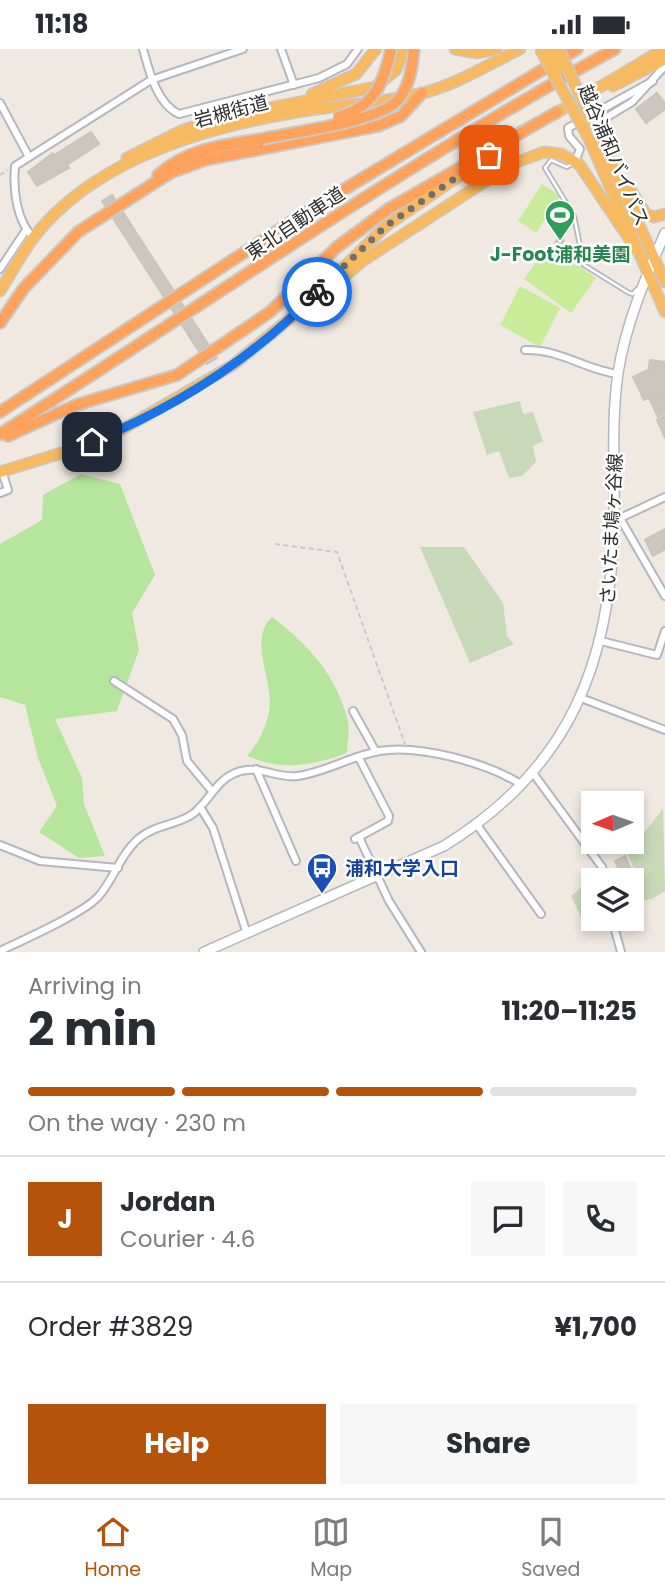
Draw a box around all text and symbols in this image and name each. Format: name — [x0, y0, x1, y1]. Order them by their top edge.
text: 11:18 — [35, 6, 89, 42]
street label: 越谷浦和バイパス — [571, 80, 656, 230]
street label: 岩槻街道 — [191, 89, 271, 134]
pin — [459, 125, 519, 185]
icon: bag — [470, 136, 508, 174]
street label: 東北自動車道 — [240, 180, 350, 266]
sports icon: J-Foot浦和美園 — [543, 198, 577, 242]
place label: J-Foot浦和美園 — [490, 241, 630, 268]
courier — [282, 257, 352, 327]
icon: bike — [298, 273, 336, 311]
pin — [62, 412, 122, 472]
icon: home — [73, 423, 111, 461]
street label: さいたま鳩ヶ谷線 — [594, 453, 629, 605]
north arrow — [581, 791, 644, 854]
map controls — [581, 791, 644, 931]
bus stop icon: 浦和大学入口 — [305, 851, 339, 895]
place label: 浦和大学入口 — [345, 855, 459, 882]
button: layers — [581, 868, 644, 931]
text: Arriving in — [28, 970, 142, 1002]
text: 11:20–11:25 — [502, 993, 637, 1029]
text: 2 min — [28, 997, 157, 1061]
text: On the way · 230 m — [28, 1107, 246, 1139]
button: chat — [471, 1182, 545, 1256]
button: phone — [563, 1182, 637, 1256]
text: Jordan — [120, 1184, 216, 1220]
text: J — [57, 1201, 73, 1237]
text: Courier · 4.6 — [120, 1223, 255, 1255]
text: Order #3829 — [28, 1309, 193, 1345]
text: ¥1,700 — [555, 1309, 637, 1345]
button: Help — [28, 1404, 326, 1484]
button: Share — [340, 1404, 637, 1484]
tab: Home — [84, 1513, 141, 1584]
tab: Map — [310, 1513, 352, 1584]
tab: Saved — [521, 1513, 580, 1584]

